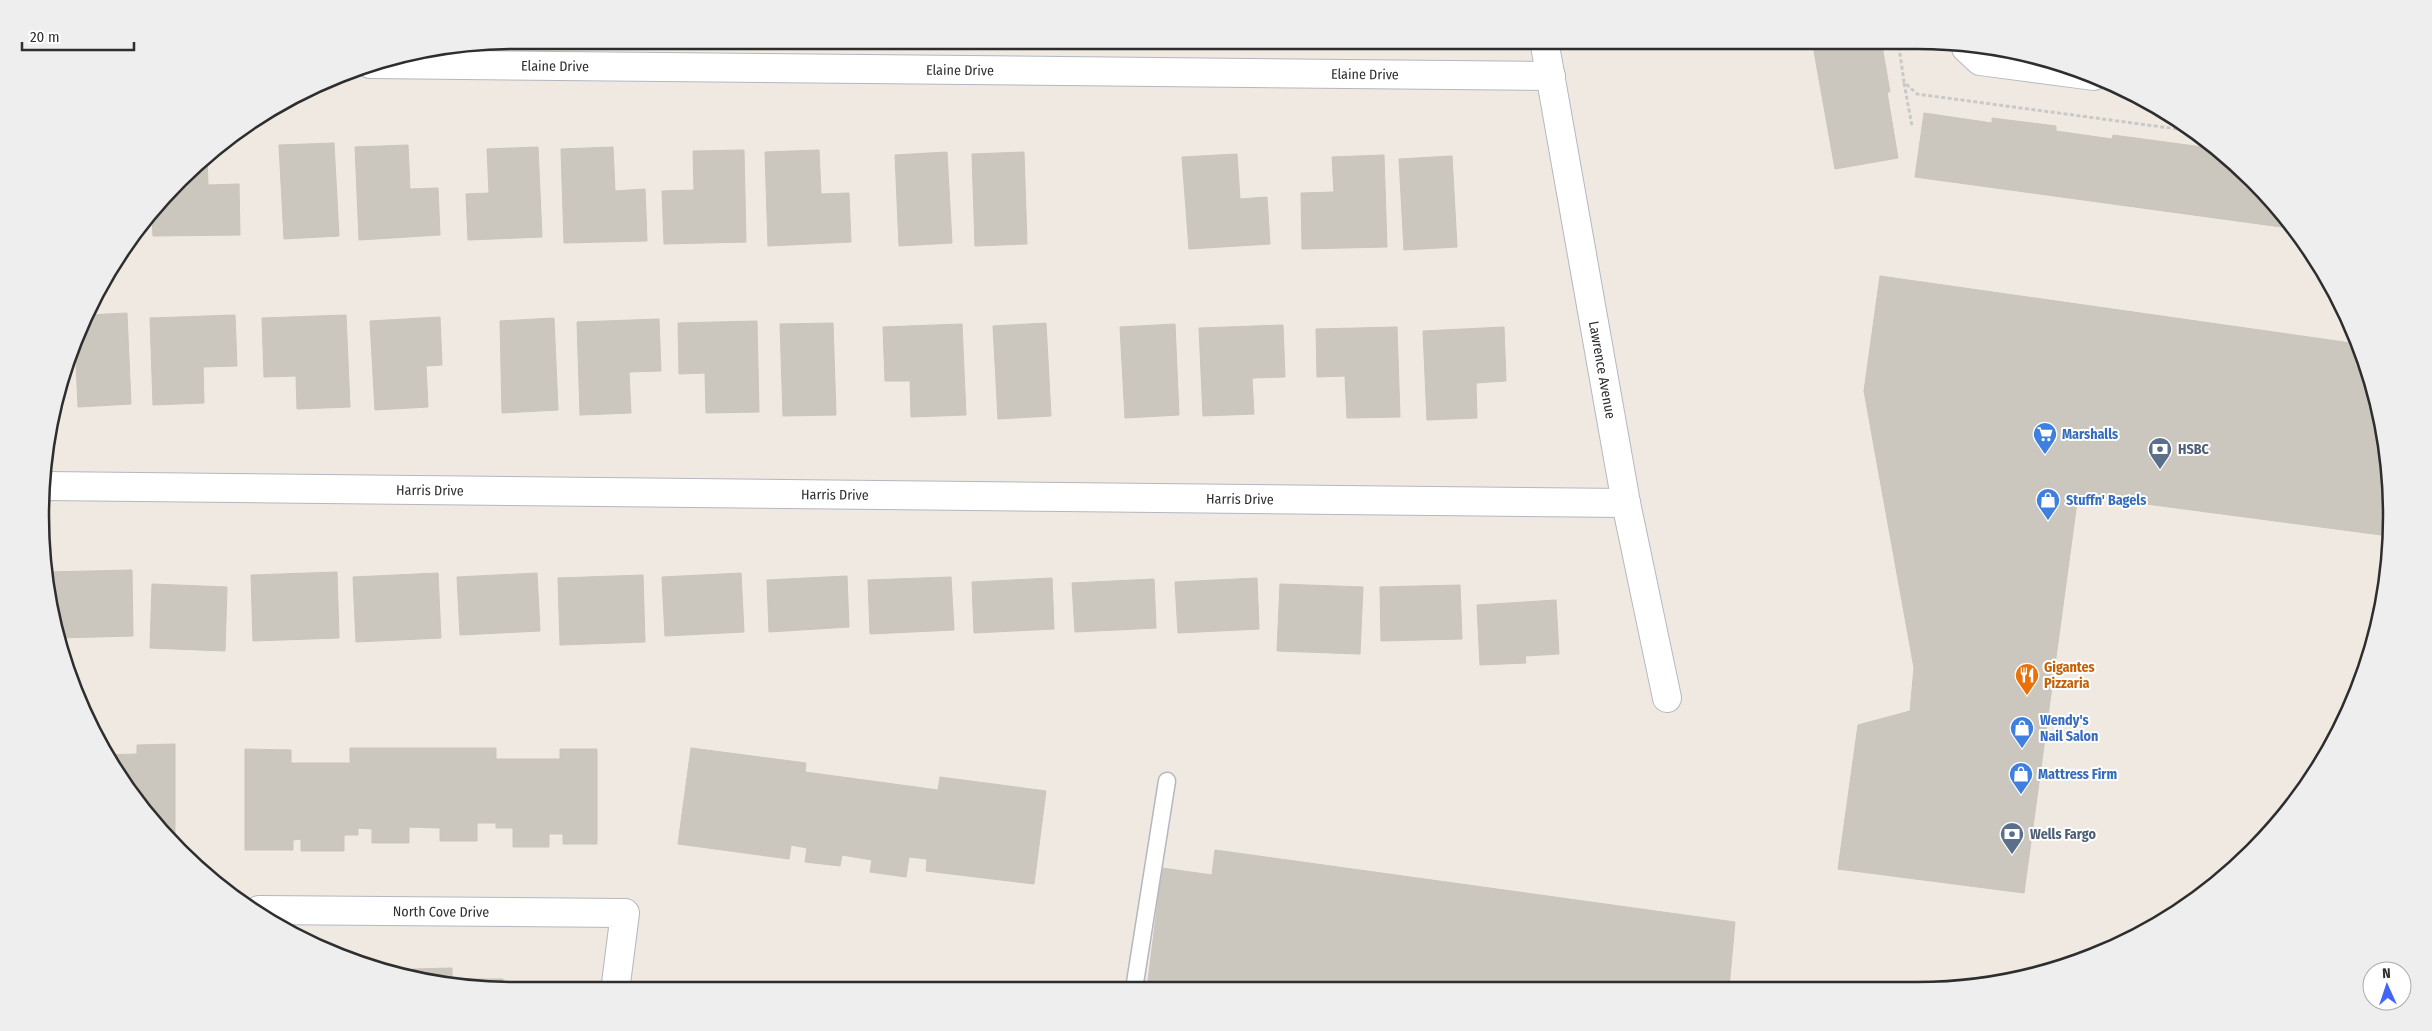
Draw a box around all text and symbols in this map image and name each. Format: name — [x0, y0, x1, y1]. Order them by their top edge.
scale bar — [22, 20, 135, 52]
text: 20 m — [30, 28, 60, 46]
street label: Elaine Drive — [521, 58, 589, 75]
street label: Elaine Drive — [926, 62, 994, 79]
street label: Elaine Drive — [1331, 66, 1399, 83]
street label: Lawrence Avenue — [1585, 320, 1619, 420]
supermarket icon: Marshalls — [2032, 421, 2058, 455]
place label: Marshalls — [2062, 426, 2118, 443]
bank icon: HSBC — [2147, 436, 2173, 470]
place label: HSBC — [2178, 441, 2210, 458]
street label: Harris Drive — [396, 482, 464, 500]
street label: Harris Drive — [801, 486, 869, 504]
shop icon: Stuffn' Bagels — [2035, 487, 2061, 521]
street label: Harris Drive — [1206, 490, 1274, 508]
place label: Stuffn' Bagels — [2066, 492, 2146, 509]
place label: Gigantes Pizzaria — [2044, 659, 2095, 692]
restaurant icon: Gigantes Pizzaria — [2014, 662, 2040, 696]
place label: Wendy's Nail Salon — [2040, 712, 2098, 745]
shop icon: Wendy's Nail Salon — [2009, 715, 2035, 749]
shop icon: Mattress Firm — [2008, 761, 2034, 795]
place label: Mattress Firm — [2038, 766, 2117, 783]
bank icon: Wells Fargo — [1999, 821, 2025, 855]
place label: Wells Fargo — [2030, 826, 2096, 843]
street label: North Cove Drive — [393, 903, 489, 921]
north arrow — [2362, 961, 2412, 1011]
text: N — [2382, 965, 2391, 982]

